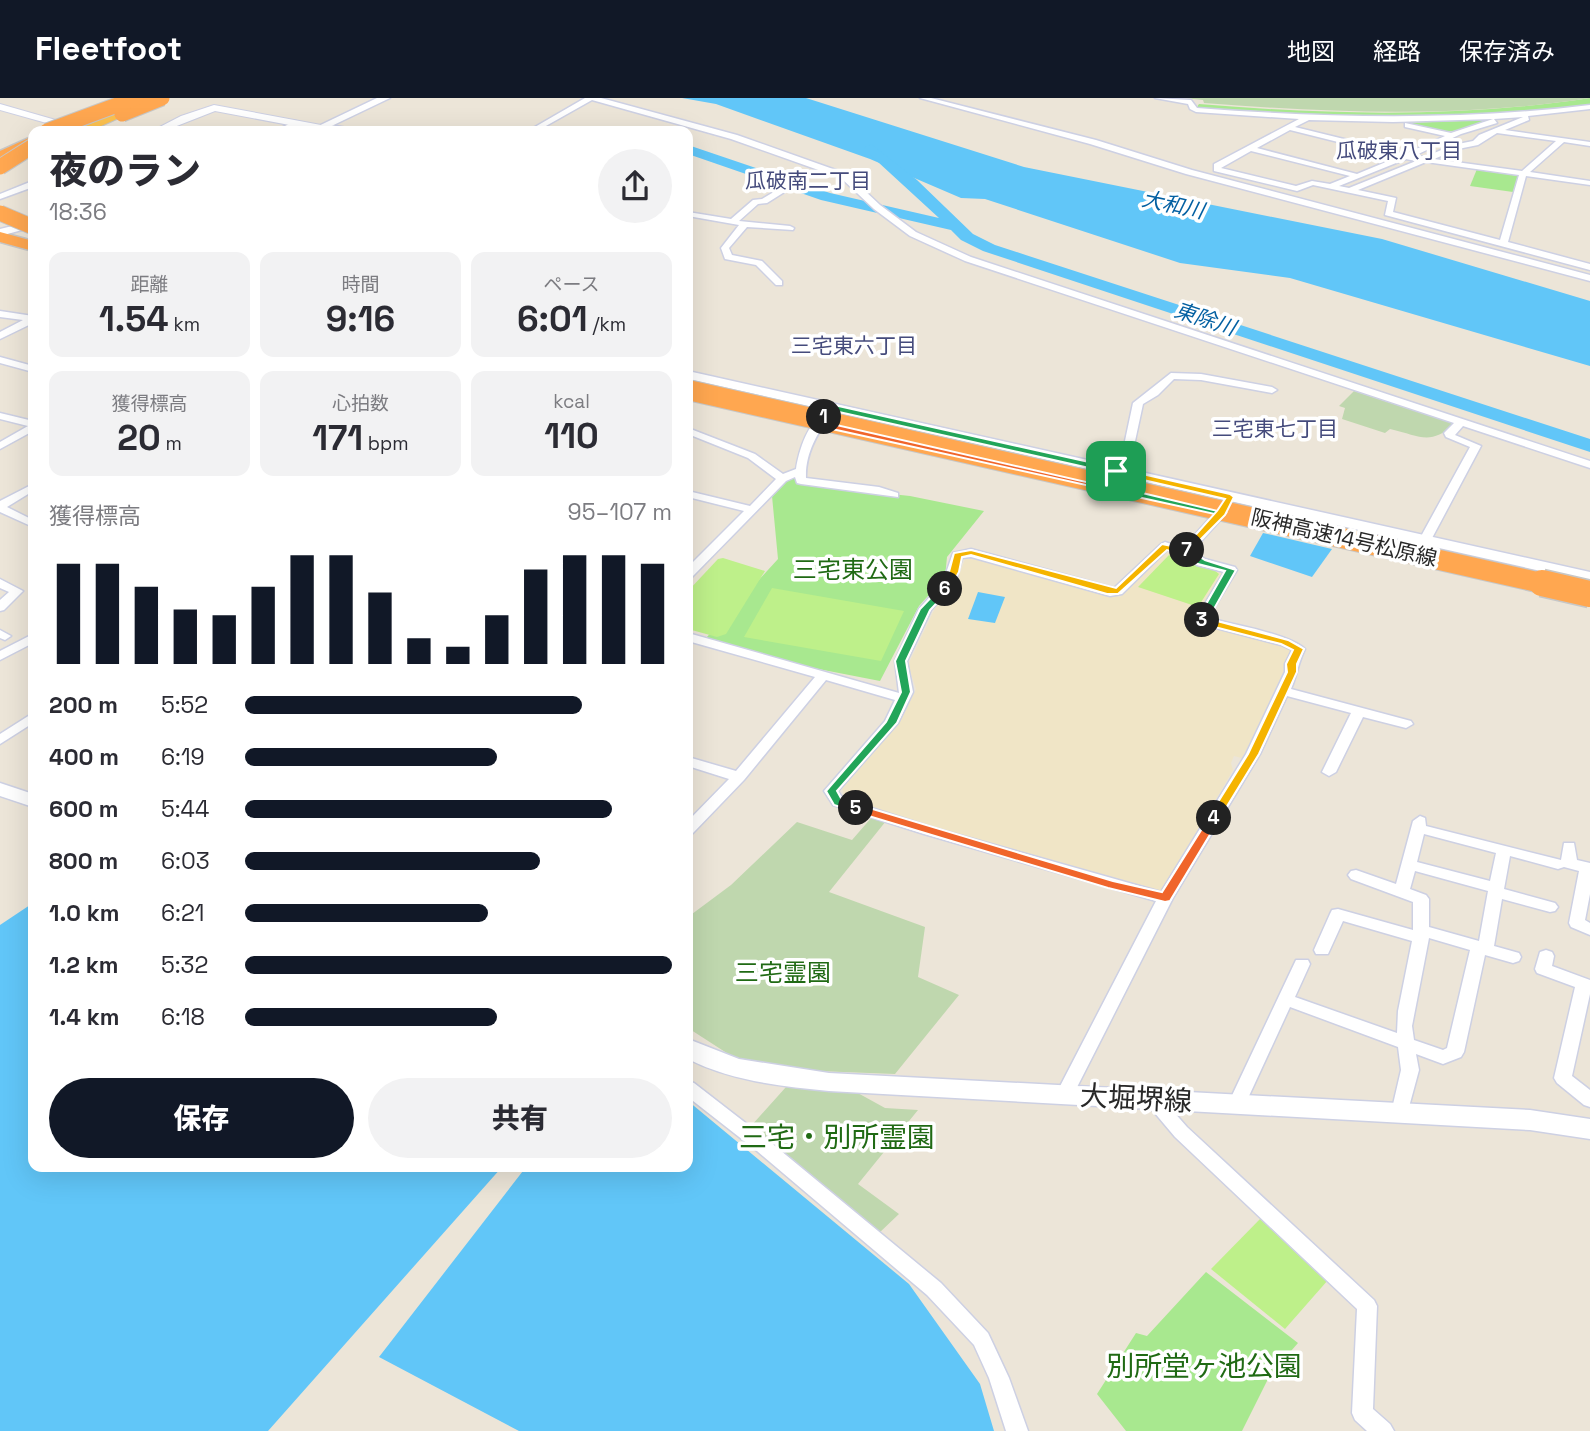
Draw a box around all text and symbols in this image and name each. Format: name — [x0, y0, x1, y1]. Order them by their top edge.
text: Fleetfoot — [35, 28, 182, 70]
text: 地図 — [1287, 36, 1335, 67]
text: 経路 — [1373, 36, 1421, 67]
text: 保存済み — [1459, 36, 1555, 67]
district label: 瓜破東八丁目 — [1336, 137, 1462, 164]
text: 夜のラン — [49, 147, 201, 195]
button: share — [598, 149, 672, 223]
district label: 瓜破南二丁目 — [745, 167, 871, 194]
water label: 大和川 — [1139, 185, 1209, 225]
text: 18:36 — [49, 197, 107, 227]
text: 距離 — [130, 272, 169, 297]
text: 時間 — [341, 272, 380, 297]
text: ペース — [543, 272, 600, 297]
water label: 東除川 — [1171, 296, 1241, 342]
text: 1.54 — [99, 297, 169, 341]
text: 9:16 — [326, 297, 395, 341]
text: 6:01 — [517, 297, 588, 341]
text: km — [169, 312, 200, 337]
text: /km — [588, 312, 626, 337]
district label: 三宅東六丁目 — [791, 332, 917, 359]
text: kcal — [553, 389, 590, 414]
text: 獲得標高 — [111, 391, 188, 416]
text: 心拍数 — [332, 391, 389, 416]
pin: 1 — [806, 400, 842, 434]
text: 1 — [819, 404, 828, 429]
text: 110 — [544, 414, 599, 458]
district label: 三宅東七丁目 — [1212, 415, 1338, 442]
text: 20 — [117, 416, 161, 460]
text: 171 — [312, 416, 363, 460]
text: m — [161, 431, 182, 456]
text: bpm — [363, 431, 409, 456]
pin — [1086, 441, 1146, 501]
icon: arrive — [1097, 452, 1135, 490]
text: 95–107 m — [568, 497, 672, 527]
text: 獲得標高 — [49, 501, 141, 531]
street label: 阪神高速14号松原線 — [1249, 503, 1440, 572]
pin: 7 — [1170, 532, 1204, 568]
text: 7 — [1181, 537, 1192, 562]
park label: 三宅東公園 — [793, 554, 913, 585]
pin: 6 — [928, 572, 962, 606]
text: 6 — [939, 576, 950, 601]
pin: 3 — [1184, 602, 1220, 638]
text: 3 — [1196, 607, 1207, 632]
text: 200 m — [49, 690, 118, 720]
text: 5:52 — [161, 690, 208, 720]
text: 400 m — [49, 742, 119, 772]
text: 6:19 — [161, 742, 205, 772]
pin: 5 — [838, 790, 874, 826]
text: 600 m — [49, 794, 119, 824]
text: 5:44 — [161, 794, 209, 824]
text: 5 — [850, 795, 861, 820]
pin: 4 — [1196, 800, 1232, 836]
text: 4 — [1207, 805, 1220, 830]
text: 800 m — [49, 846, 118, 876]
text: 6:03 — [161, 846, 210, 876]
text: 1.0 km — [49, 898, 119, 928]
text: 6:21 — [161, 898, 204, 928]
text: 1.2 km — [49, 950, 118, 980]
text: 5:32 — [161, 950, 208, 980]
park label: 三宅霊園 — [735, 957, 831, 988]
text: 1.4 km — [49, 1002, 119, 1032]
text: 6:18 — [161, 1002, 205, 1032]
street label: 大堀堺線 — [1079, 1077, 1193, 1119]
button: 保存 — [49, 1078, 354, 1158]
button: 共有 — [368, 1078, 672, 1158]
park label: 三宅・別所霊園 — [739, 1119, 935, 1155]
park label: 別所堂ヶ池公園 — [1106, 1348, 1302, 1384]

